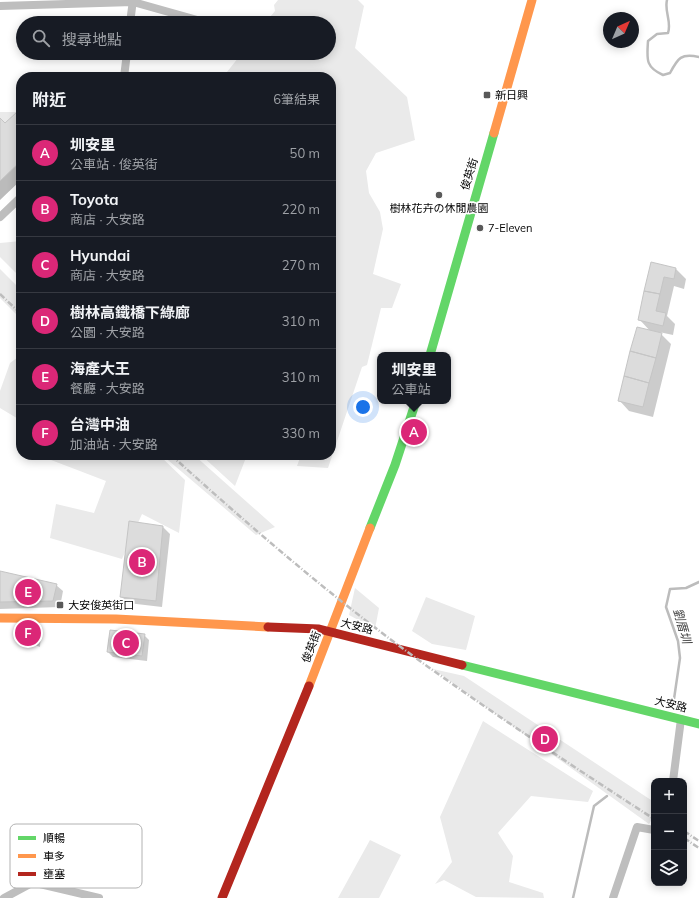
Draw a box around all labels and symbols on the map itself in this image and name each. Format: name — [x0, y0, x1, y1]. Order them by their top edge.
north arrow — [603, 12, 639, 48]
place label: 新日興 — [495, 88, 528, 102]
marker: 新日興 — [482, 90, 492, 100]
street label: 俊英街 — [457, 156, 481, 192]
marker: 樹林花卉の休閒農園 — [434, 190, 444, 200]
place label: 樹林花卉の休閒農園 — [390, 201, 489, 215]
place label: 7-Eleven — [488, 221, 533, 235]
marker: 7-Eleven — [475, 223, 485, 233]
your location — [353, 397, 373, 417]
pin: A — [401, 417, 427, 447]
pin: B — [129, 547, 155, 577]
pin: E — [15, 577, 41, 607]
place label: 大安俊英街口 — [68, 598, 134, 612]
marker: 大安俊英街口 — [55, 600, 65, 610]
water label: 劉厝圳 — [670, 606, 695, 647]
street label: 大安路 — [339, 615, 375, 637]
pin: F — [15, 618, 41, 648]
pin: C — [113, 628, 139, 658]
street label: 俊英街 — [299, 629, 323, 665]
street label: 大安路 — [653, 693, 689, 715]
pin: D — [532, 724, 558, 754]
legend — [10, 824, 142, 888]
text: 順暢 — [43, 831, 65, 845]
text: 車多 — [43, 849, 65, 863]
text: 壅塞 — [43, 867, 65, 881]

